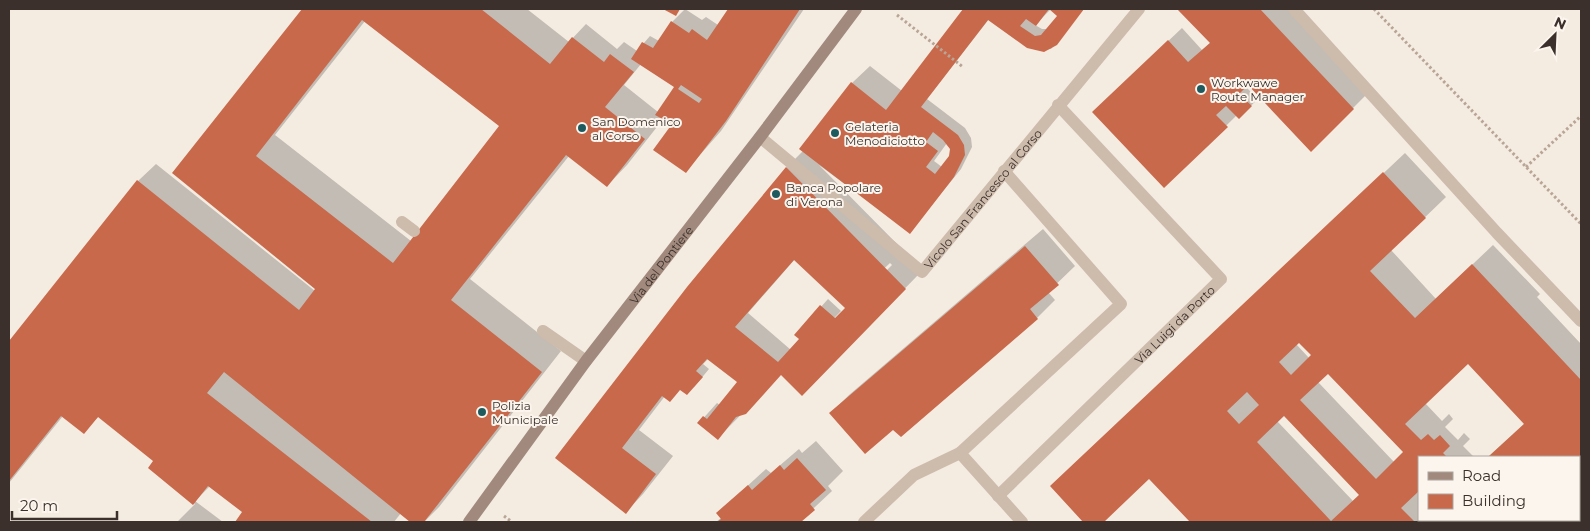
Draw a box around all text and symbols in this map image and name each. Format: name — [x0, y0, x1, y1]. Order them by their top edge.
north arrow — [1530, 10, 1580, 60]
text: N — [1551, 13, 1569, 34]
place label: Workwawe Route Manager — [1211, 75, 1305, 104]
marker: Workwawe Route Manager — [1195, 83, 1207, 95]
place label: San Domenico al Corso — [592, 114, 681, 143]
place label: Gelateria Menodiciotto — [845, 119, 925, 148]
marker: San Domenico al Corso — [576, 122, 588, 134]
street label: Vicolo San Francesco al Corso — [920, 126, 1045, 272]
marker: Gelateria Menodiciotto — [829, 127, 841, 139]
place label: Banca Popolare di Verona — [786, 180, 881, 209]
marker: Banca Popolare di Verona — [770, 188, 782, 200]
street label: Via del Pontiere — [626, 223, 696, 307]
street label: Via Luigi da Porto — [1131, 282, 1218, 367]
place label: Polizia Municipale — [492, 398, 558, 427]
marker: Polizia Municipale — [476, 406, 488, 418]
legend — [1418, 456, 1580, 521]
text: Road — [1462, 466, 1501, 485]
scale bar — [12, 488, 118, 520]
text: Building — [1462, 491, 1526, 510]
text: 20 m — [20, 496, 58, 515]

